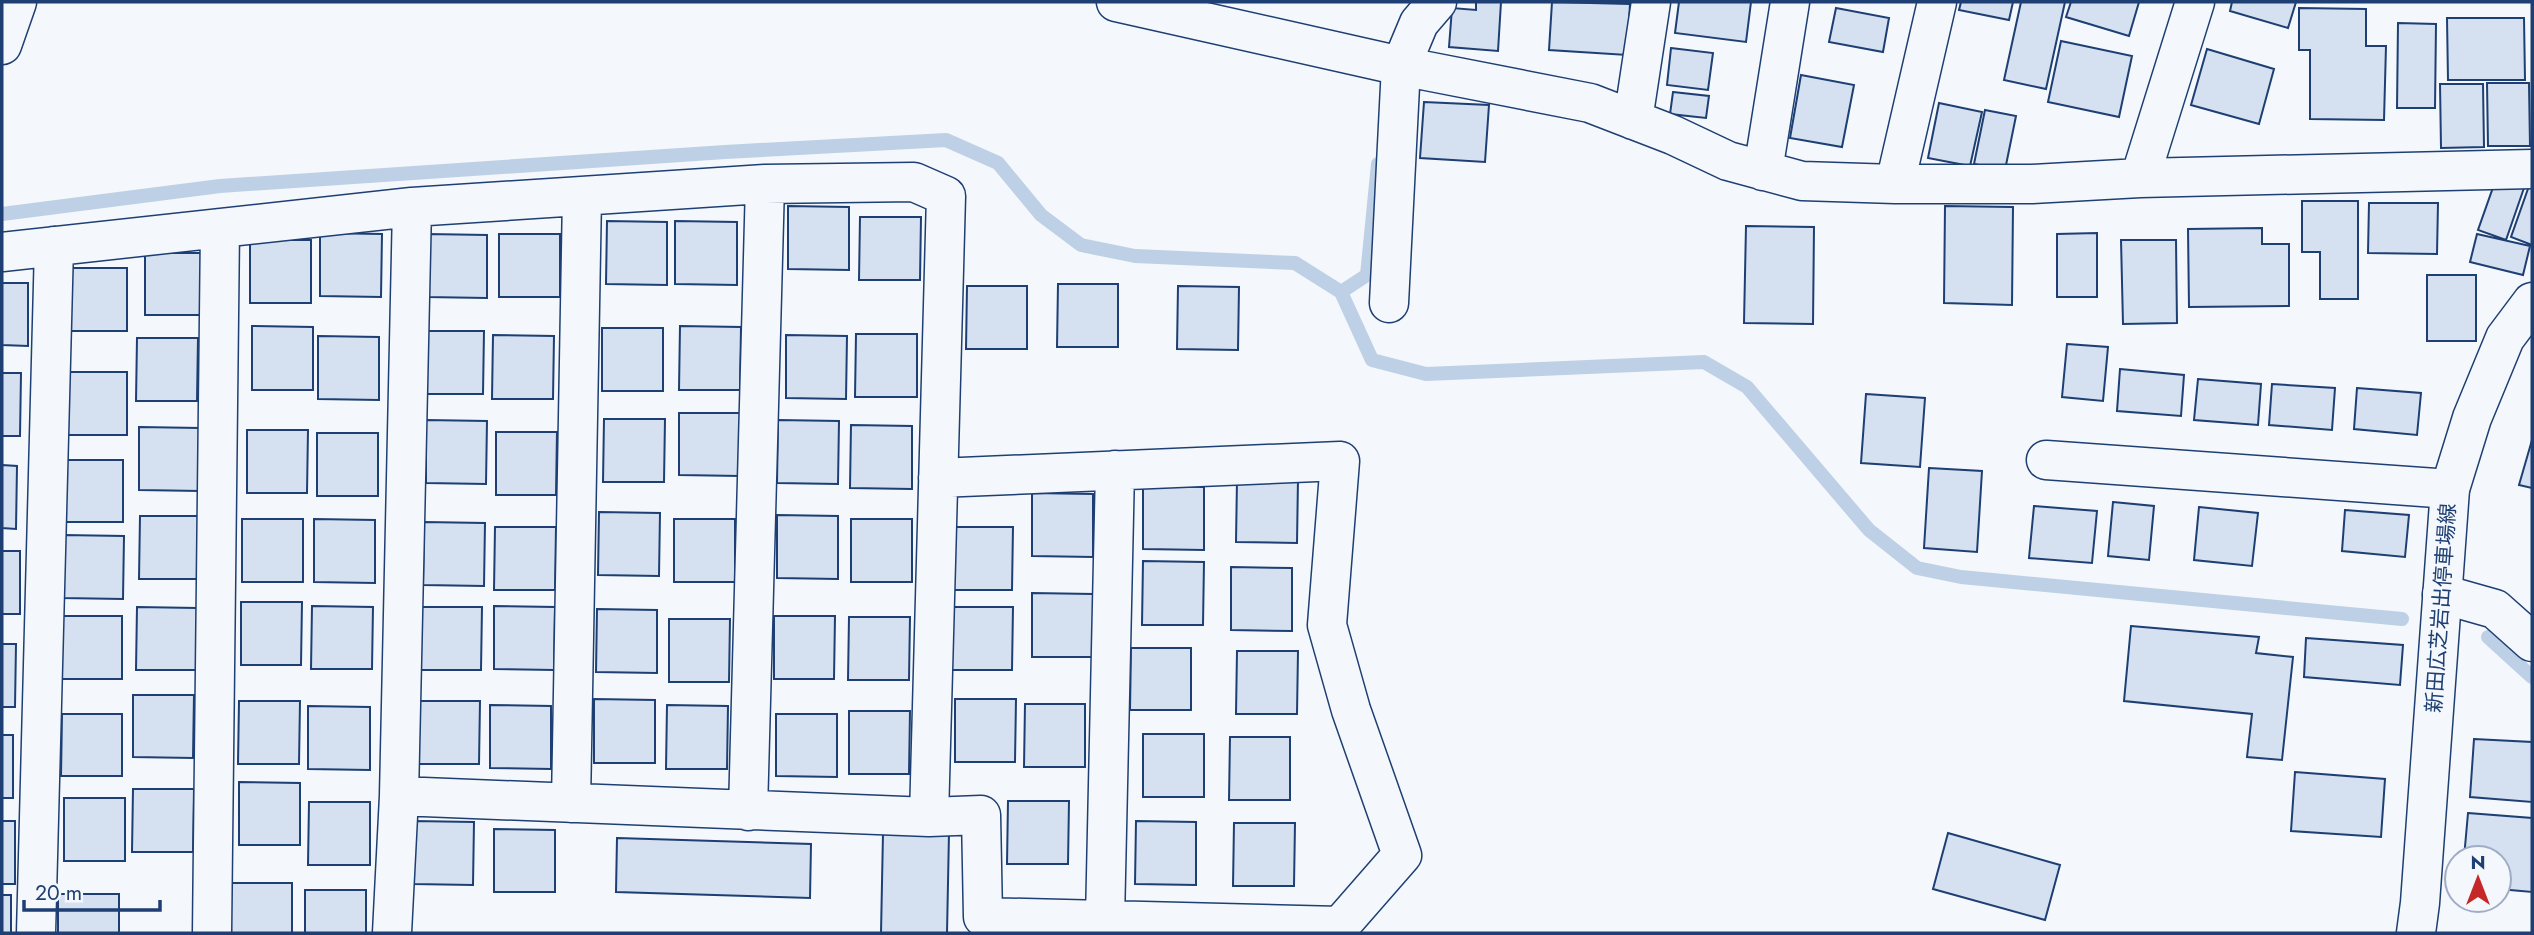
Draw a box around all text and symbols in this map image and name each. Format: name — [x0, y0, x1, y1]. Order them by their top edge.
street label: 新田広芝岩出停車場線 — [2419, 502, 2463, 714]
north arrow — [2443, 844, 2513, 914]
text: N — [2470, 849, 2486, 876]
scale bar — [24, 869, 161, 913]
text: 20 m — [35, 878, 82, 908]

